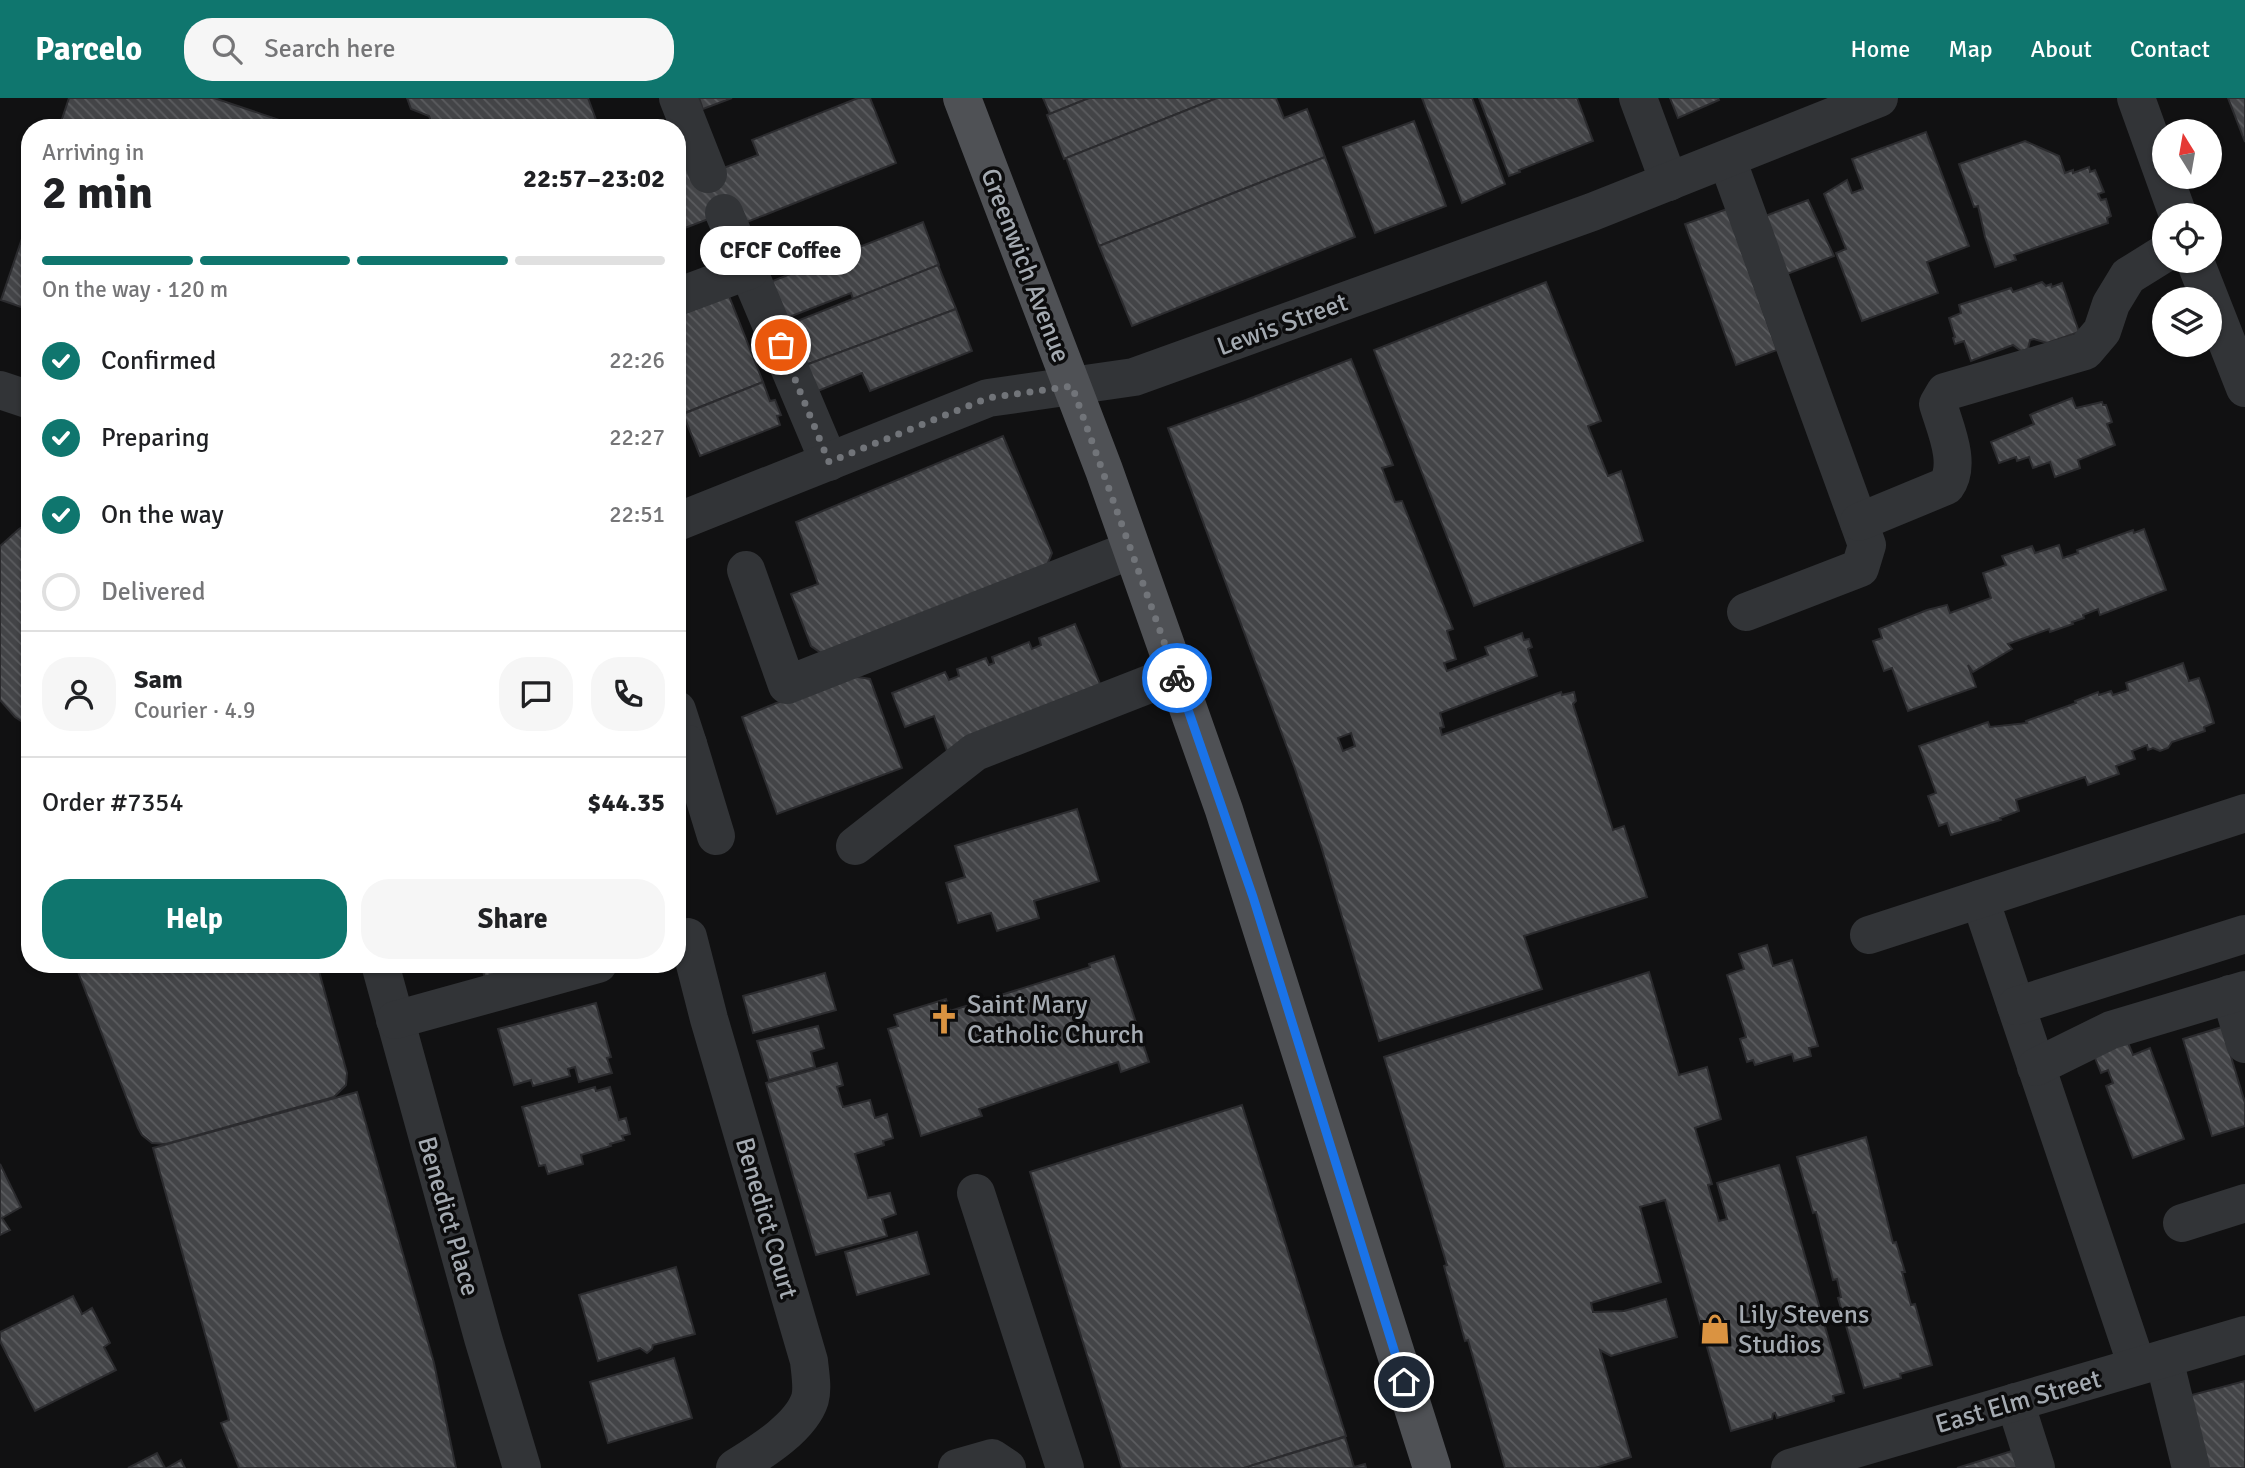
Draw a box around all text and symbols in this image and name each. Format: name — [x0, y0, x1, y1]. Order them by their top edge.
search box — [184, 18, 674, 81]
text: Parcelo — [35, 29, 142, 70]
icon: search — [208, 30, 246, 68]
text: Search here — [264, 33, 395, 65]
text: Home — [1850, 34, 1910, 64]
text: Map — [1948, 34, 1993, 64]
text: About — [2031, 34, 2092, 64]
text: Contact — [2130, 34, 2210, 64]
north arrow — [2152, 119, 2222, 189]
map controls — [2152, 119, 2222, 357]
text: Arriving in — [42, 138, 144, 167]
text: 22:57–23:02 — [523, 163, 665, 195]
street label: Greenwich Avenue — [973, 164, 1077, 367]
text: 2 min — [42, 165, 153, 221]
button: locate — [2152, 203, 2222, 273]
callout: CFCF Coffee — [700, 226, 862, 275]
text: CFCF Coffee — [720, 236, 841, 265]
text: On the way · 120 m — [42, 275, 228, 304]
street label: Lewis Street — [1213, 287, 1352, 363]
button: layers — [2152, 287, 2222, 357]
pin — [751, 315, 811, 375]
icon: bag — [762, 326, 800, 364]
icon: check — [42, 342, 80, 380]
text: Confirmed — [101, 345, 216, 377]
text: 22:26 — [609, 346, 665, 375]
icon: check — [42, 419, 80, 457]
text: Preparing — [101, 422, 209, 454]
text: 22:27 — [609, 423, 665, 452]
icon: check — [42, 496, 80, 534]
text: On the way — [101, 499, 224, 531]
text: 22:51 — [609, 500, 665, 529]
text: Delivered — [101, 576, 206, 608]
courier — [1142, 643, 1212, 713]
button: person — [42, 657, 116, 731]
button: chat — [499, 657, 573, 731]
button: phone — [591, 657, 665, 731]
icon: bike — [1158, 659, 1196, 697]
text: Sam — [134, 664, 183, 696]
text: Courier · 4.9 — [134, 696, 255, 725]
text: Order #7354 — [42, 787, 183, 819]
text: $44.35 — [587, 787, 665, 819]
button: Help — [42, 879, 347, 959]
button: Share — [361, 879, 665, 959]
place label: Saint Mary Catholic Church — [967, 989, 1144, 1051]
church icon: Saint Mary Catholic Church — [927, 1002, 961, 1036]
street label: Benedict Place — [410, 1133, 486, 1300]
street label: Benedict Court — [728, 1134, 804, 1303]
place label: Lily Stevens Studios — [1738, 1299, 1869, 1361]
shop icon: Lily Stevens Studios — [1698, 1312, 1732, 1346]
pin — [1374, 1352, 1434, 1412]
icon: home — [1385, 1363, 1423, 1401]
street label: East Elm Street — [1932, 1363, 2105, 1441]

